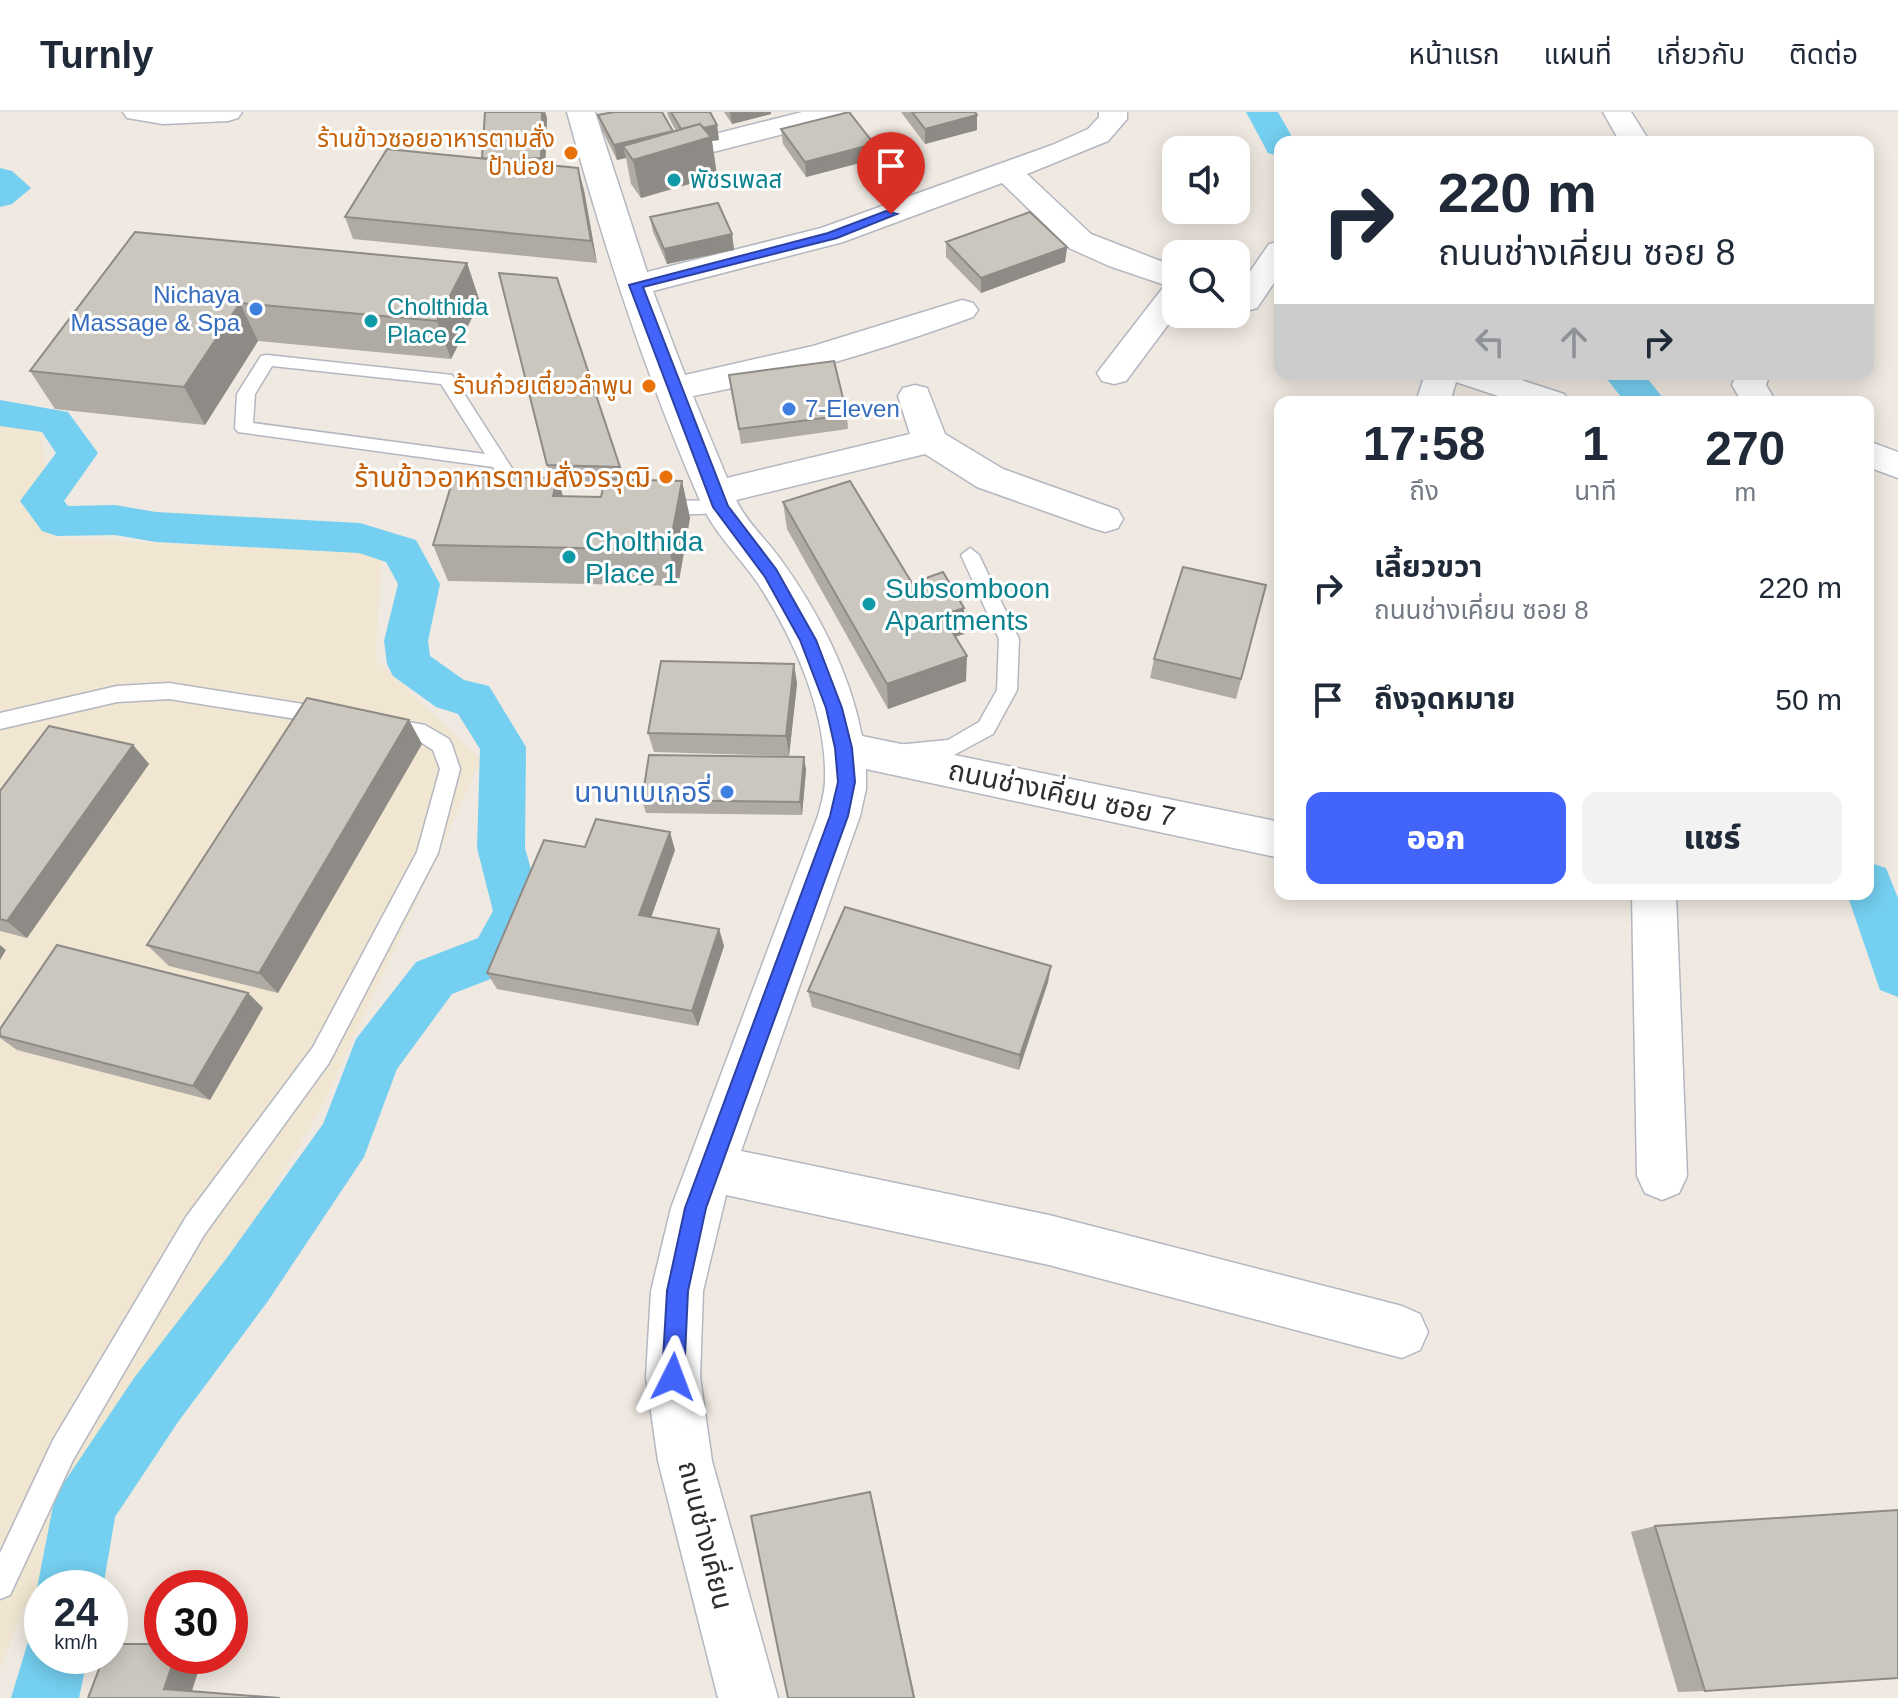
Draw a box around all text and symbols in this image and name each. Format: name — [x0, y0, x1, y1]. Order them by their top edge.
text: Turnly — [40, 34, 153, 76]
text: หน้าแรก — [1409, 39, 1500, 70]
text: แผนที่ — [1544, 39, 1612, 70]
text: เกี่ยวกับ — [1656, 39, 1745, 70]
text: ติดต่อ — [1789, 39, 1858, 70]
place label: ร้านข้าวซอยอาหารตามสั่ง ป้าน่อย — [317, 123, 555, 180]
pin — [857, 132, 925, 214]
map controls — [1162, 136, 1250, 328]
button: sound — [1162, 136, 1250, 224]
marker: ร้านข้าวซอยอาหารตามสั่ง ป้าน่อย — [562, 144, 580, 162]
icon: arrive — [869, 144, 913, 188]
text: 220 m — [1438, 161, 1597, 224]
place label: พัชรเพลส — [690, 166, 782, 193]
icon: right — [1306, 168, 1410, 272]
marker: พัชรเพลส — [665, 171, 683, 189]
text: ถนนช่างเคี่ยน ซอย 8 — [1438, 232, 1735, 273]
button: search — [1162, 240, 1250, 328]
place label: Nichaya Massage & Spa — [71, 281, 241, 336]
place label: Cholthida Place 2 — [387, 293, 489, 348]
marker: Nichaya Massage & Spa — [247, 300, 265, 318]
marker: Cholthida Place 2 — [362, 312, 380, 330]
icon: left — [1468, 320, 1512, 364]
icon: ahead — [1552, 320, 1596, 364]
icon: right — [1636, 320, 1680, 364]
place label: ร้านก๋วยเตี๋ยวลำพูน — [453, 369, 633, 401]
marker: ร้านก๋วยเตี๋ยวลำพูน — [640, 377, 658, 395]
place label: 7-Eleven — [805, 395, 900, 422]
marker: 7-Eleven — [780, 400, 798, 418]
text: 17:58 — [1363, 417, 1485, 470]
text: 1 — [1582, 417, 1609, 470]
text: 270 — [1705, 422, 1785, 475]
place label: ร้านข้าวอาหารตามสั่งวรวุฒิ — [355, 460, 650, 494]
marker: ร้านข้าวอาหารตามสั่งวรวุฒิ — [657, 468, 675, 486]
text: ถึง — [1409, 476, 1439, 506]
text: นาที — [1574, 476, 1617, 506]
text: m — [1734, 477, 1756, 507]
place label: Cholthida Place 1 — [585, 526, 704, 589]
marker: Cholthida Place 1 — [560, 548, 578, 566]
text: เลี้ยวขวา — [1374, 550, 1482, 583]
icon: right — [1306, 566, 1350, 610]
text: 220 m — [1759, 571, 1842, 604]
place label: Subsomboon Apartments — [885, 573, 1050, 636]
marker: Subsomboon Apartments — [860, 595, 878, 613]
text: ถนนช่างเคี่ยน ซอย 8 — [1374, 595, 1589, 625]
icon: arrive — [1306, 678, 1350, 722]
text: ถึงจุดหมาย — [1374, 682, 1515, 715]
text: 50 m — [1775, 683, 1842, 716]
street label: ถนนช่างเคี่ยน ซอย 7 — [946, 750, 1179, 833]
place label: นานาเบเกอรี่ — [574, 773, 711, 808]
marker: นานาเบเกอรี่ — [718, 783, 736, 801]
button: ออก — [1306, 792, 1566, 884]
button: แชร์ — [1582, 792, 1842, 884]
position arrow — [631, 1335, 715, 1419]
street label: ถนนช่างเคี่ยน — [672, 1457, 743, 1613]
speed limit sign: 30 — [144, 1570, 248, 1674]
text: 24 — [54, 1590, 98, 1634]
text: km/h — [54, 1631, 98, 1653]

